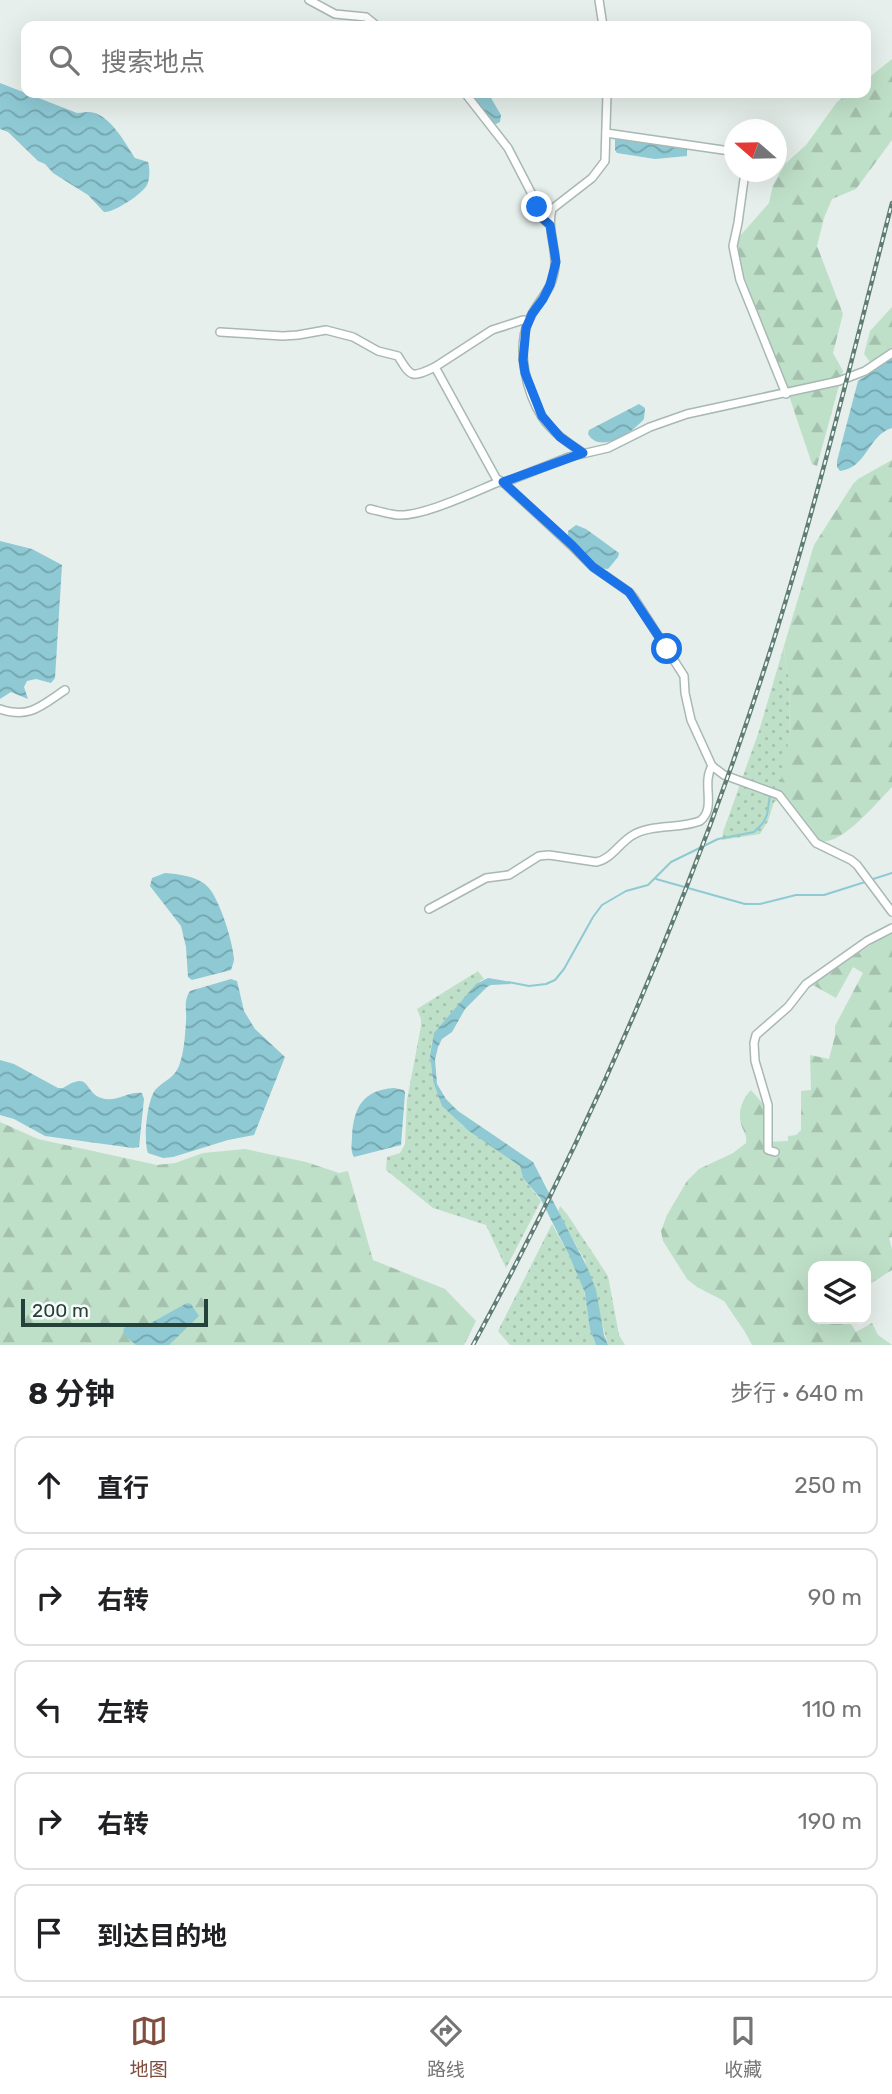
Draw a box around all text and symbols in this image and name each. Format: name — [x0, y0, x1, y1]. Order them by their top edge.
search box — [21, 21, 871, 98]
icon: search — [45, 41, 83, 79]
text: 搜索地点 — [101, 47, 205, 78]
north arrow — [724, 119, 787, 182]
route end — [521, 191, 552, 222]
route start — [651, 633, 682, 664]
map controls — [808, 1261, 871, 1324]
button: layers — [808, 1261, 871, 1324]
scale bar — [21, 1296, 208, 1328]
text: 200 m — [32, 1299, 89, 1322]
text: 8 分钟 — [28, 1376, 115, 1412]
text: 步行 · 640 m — [730, 1379, 864, 1407]
icon: ahead — [30, 1466, 68, 1504]
text: 250 m — [794, 1471, 862, 1499]
text: 直行 — [97, 1473, 149, 1504]
icon: right — [30, 1578, 68, 1616]
text: 90 m — [808, 1583, 862, 1611]
text: 右转 — [97, 1585, 149, 1616]
icon: left — [30, 1690, 68, 1728]
text: 110 m — [802, 1695, 862, 1723]
text: 左转 — [97, 1697, 149, 1728]
icon: right — [30, 1802, 68, 1840]
text: 190 m — [798, 1807, 862, 1835]
text: 右转 — [97, 1809, 149, 1840]
icon: arrive — [30, 1914, 68, 1952]
text: 到达目的地 — [97, 1921, 227, 1952]
tab: 地图 — [130, 2012, 168, 2081]
tab: 路线 — [427, 2012, 465, 2081]
tab: 收藏 — [724, 2012, 762, 2081]

